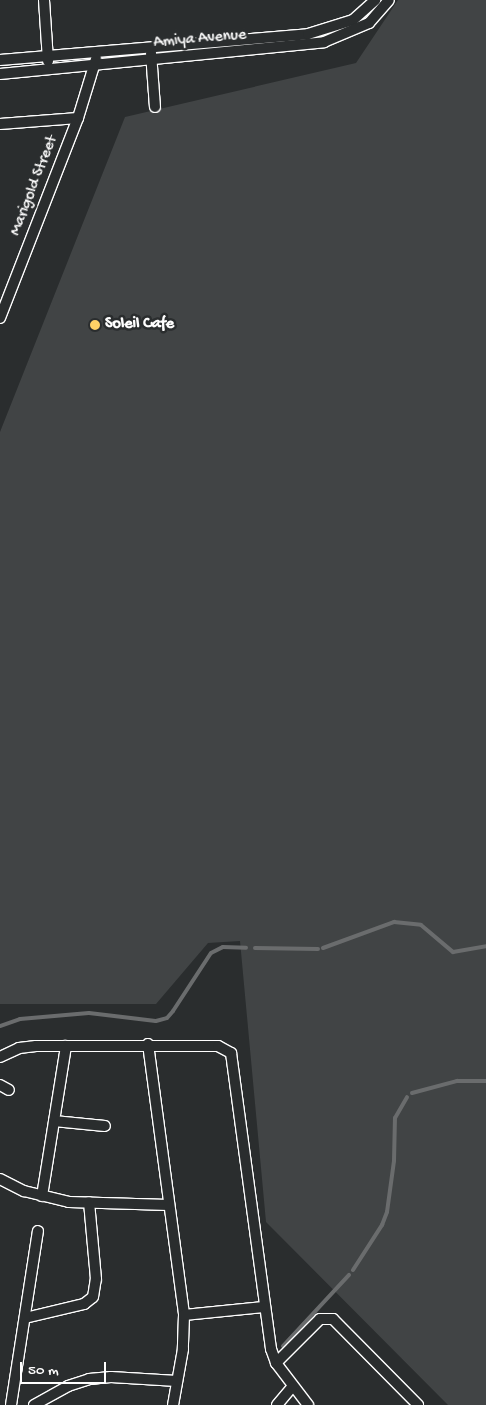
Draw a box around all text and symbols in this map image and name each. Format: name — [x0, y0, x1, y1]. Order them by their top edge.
street label: Amiya Avenue — [153, 26, 247, 54]
street label: Marigold Street — [7, 133, 63, 239]
place label: Soleil Cafe — [105, 315, 174, 335]
marker: Soleil Cafe — [89, 319, 101, 331]
scale bar — [22, 1352, 109, 1384]
text: 50 m — [28, 1362, 59, 1380]

